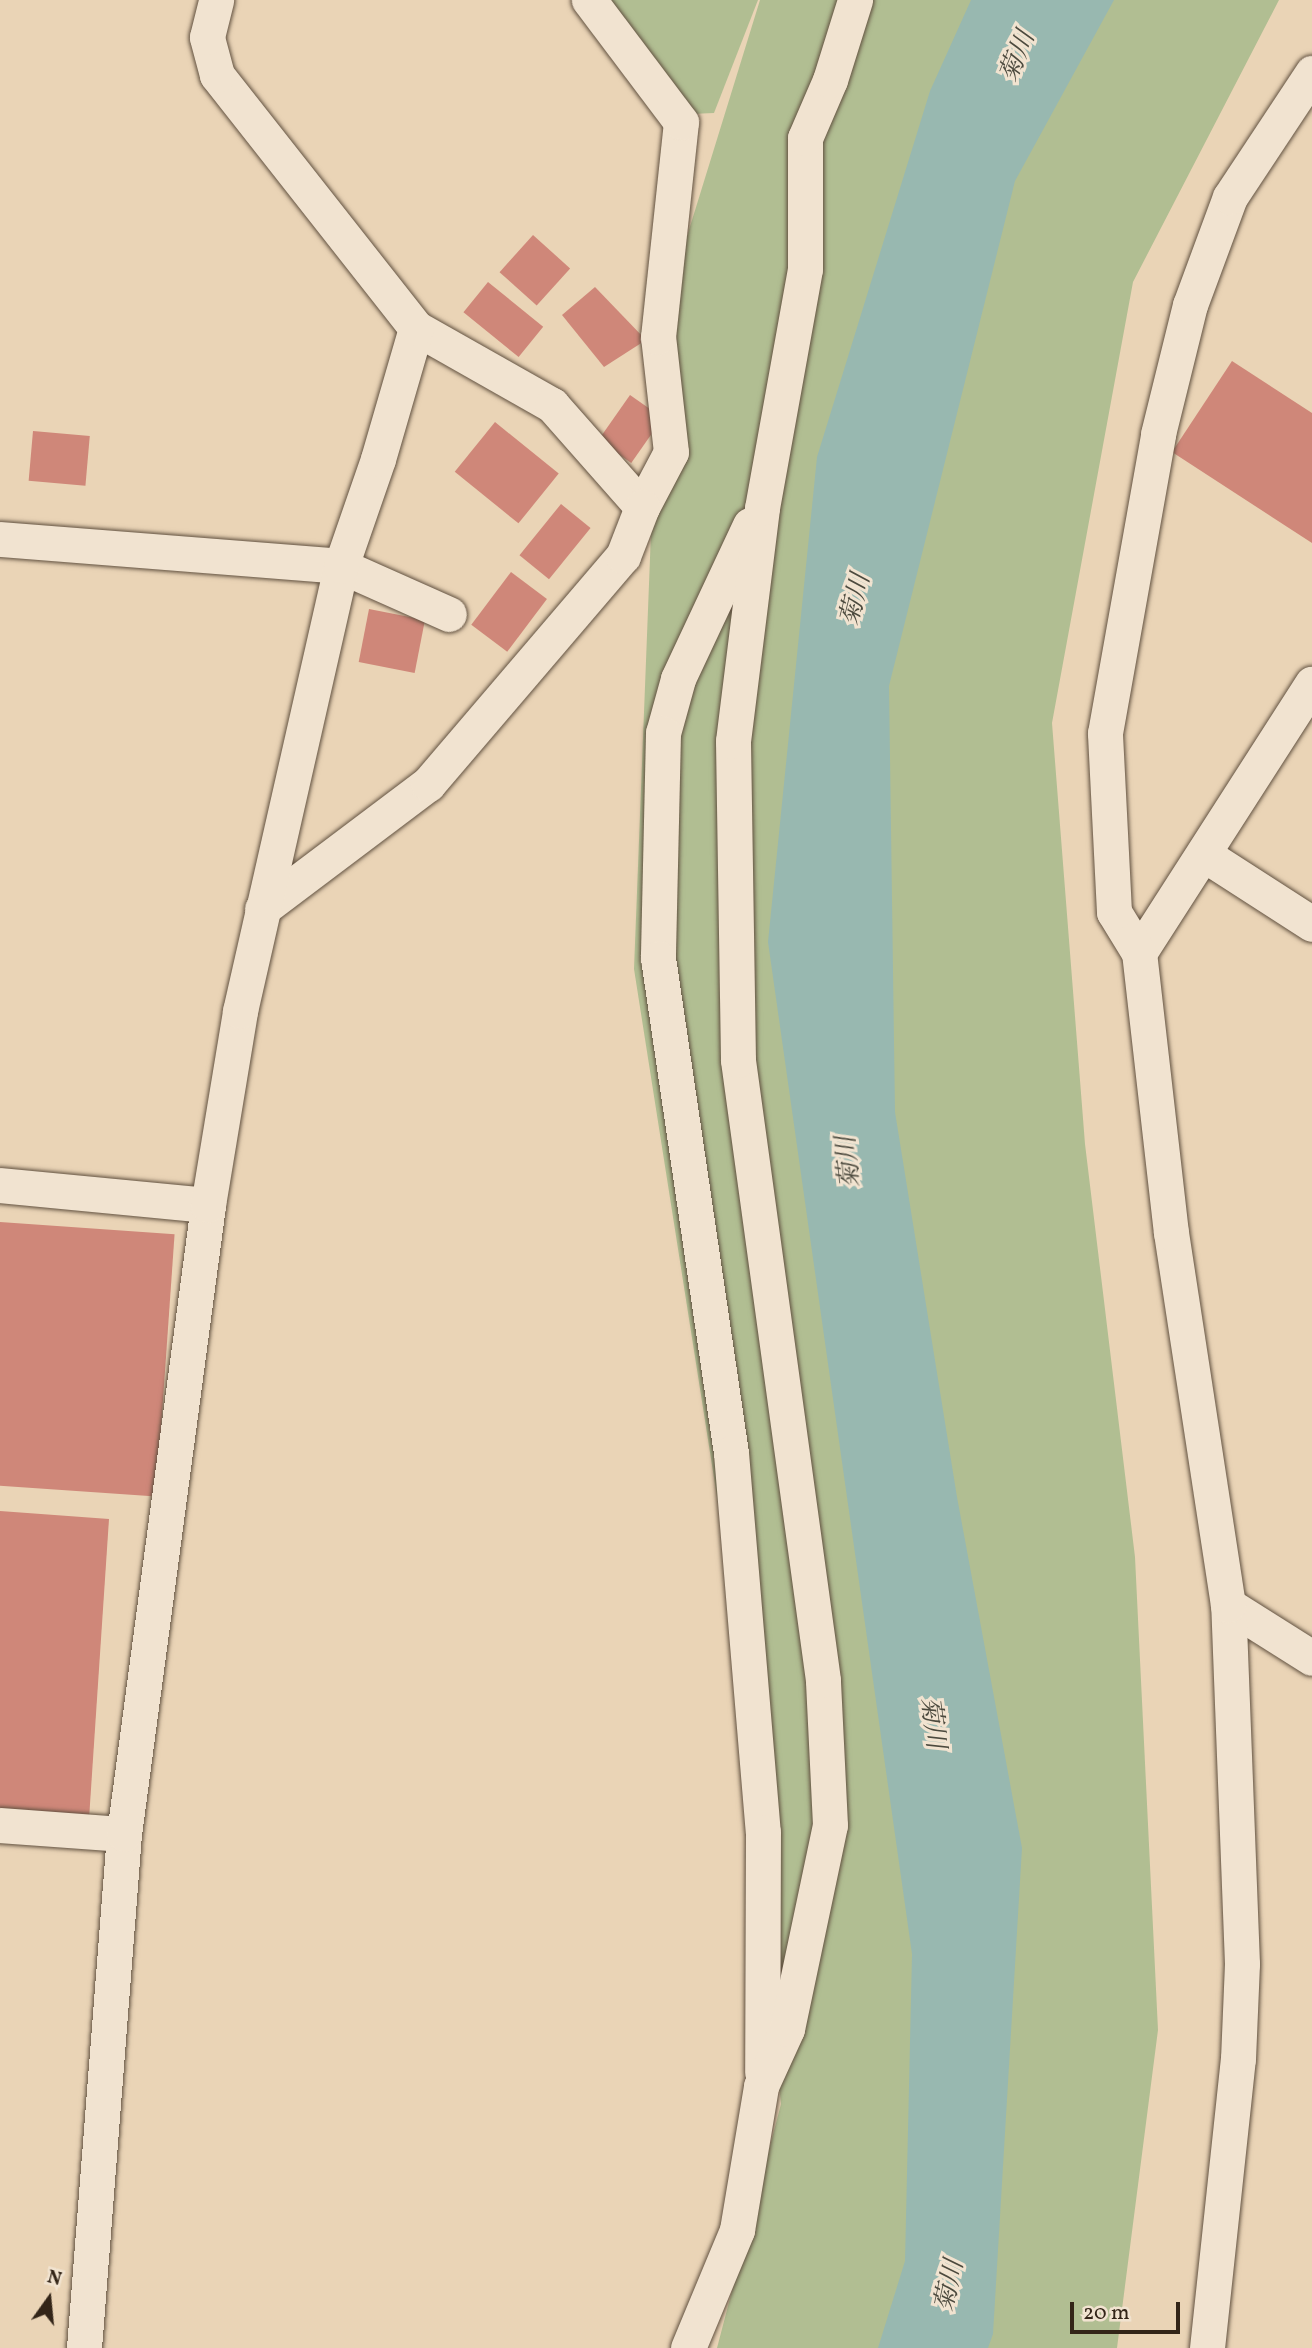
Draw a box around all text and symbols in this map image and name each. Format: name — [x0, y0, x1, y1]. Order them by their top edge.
water label: 菊川 — [995, 27, 1043, 87]
water label: 菊川 — [836, 571, 878, 629]
water label: 菊川 — [832, 1135, 868, 1189]
water label: 菊川 — [912, 1695, 950, 1751]
water label: 菊川 — [930, 2257, 972, 2315]
north arrow — [14, 2264, 84, 2334]
text: N — [44, 2264, 64, 2293]
scale bar — [1074, 2288, 1184, 2332]
text: 20 m — [1083, 2299, 1129, 2328]

